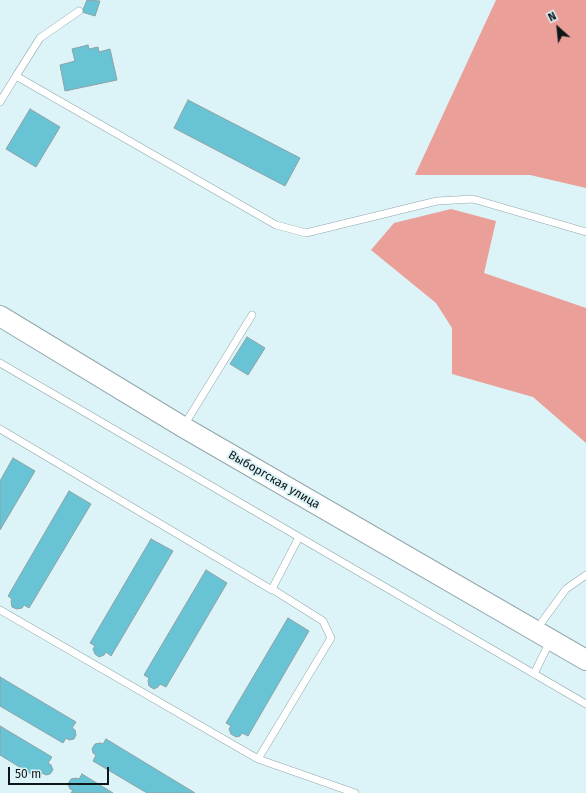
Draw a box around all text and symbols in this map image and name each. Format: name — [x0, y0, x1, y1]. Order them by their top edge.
north arrow — [538, 8, 578, 48]
text: N — [546, 9, 559, 24]
street label: Выборгская улица — [226, 448, 322, 512]
scale bar — [10, 759, 111, 785]
text: 50 m — [15, 767, 41, 781]

